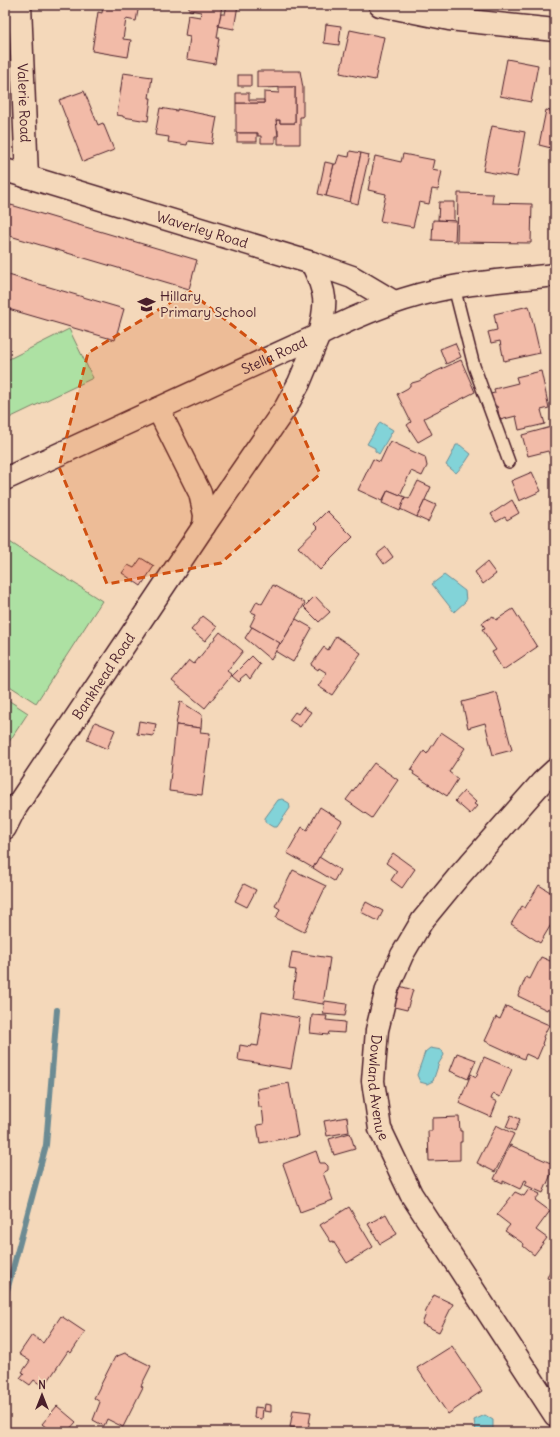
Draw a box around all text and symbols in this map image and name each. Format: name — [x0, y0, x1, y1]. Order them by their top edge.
street label: Valerie Road — [13, 63, 35, 143]
street label: Waverley Road — [154, 207, 250, 252]
place label: Hillary Primary School — [160, 287, 256, 321]
school or university icon: Hillary Primary School — [137, 294, 157, 314]
street label: Stella Road — [238, 333, 310, 378]
street label: Bankhead Road — [68, 630, 139, 723]
street label: Dowland Avenue — [364, 1034, 393, 1143]
north arrow — [22, 1375, 62, 1415]
text: N — [38, 1378, 46, 1392]

